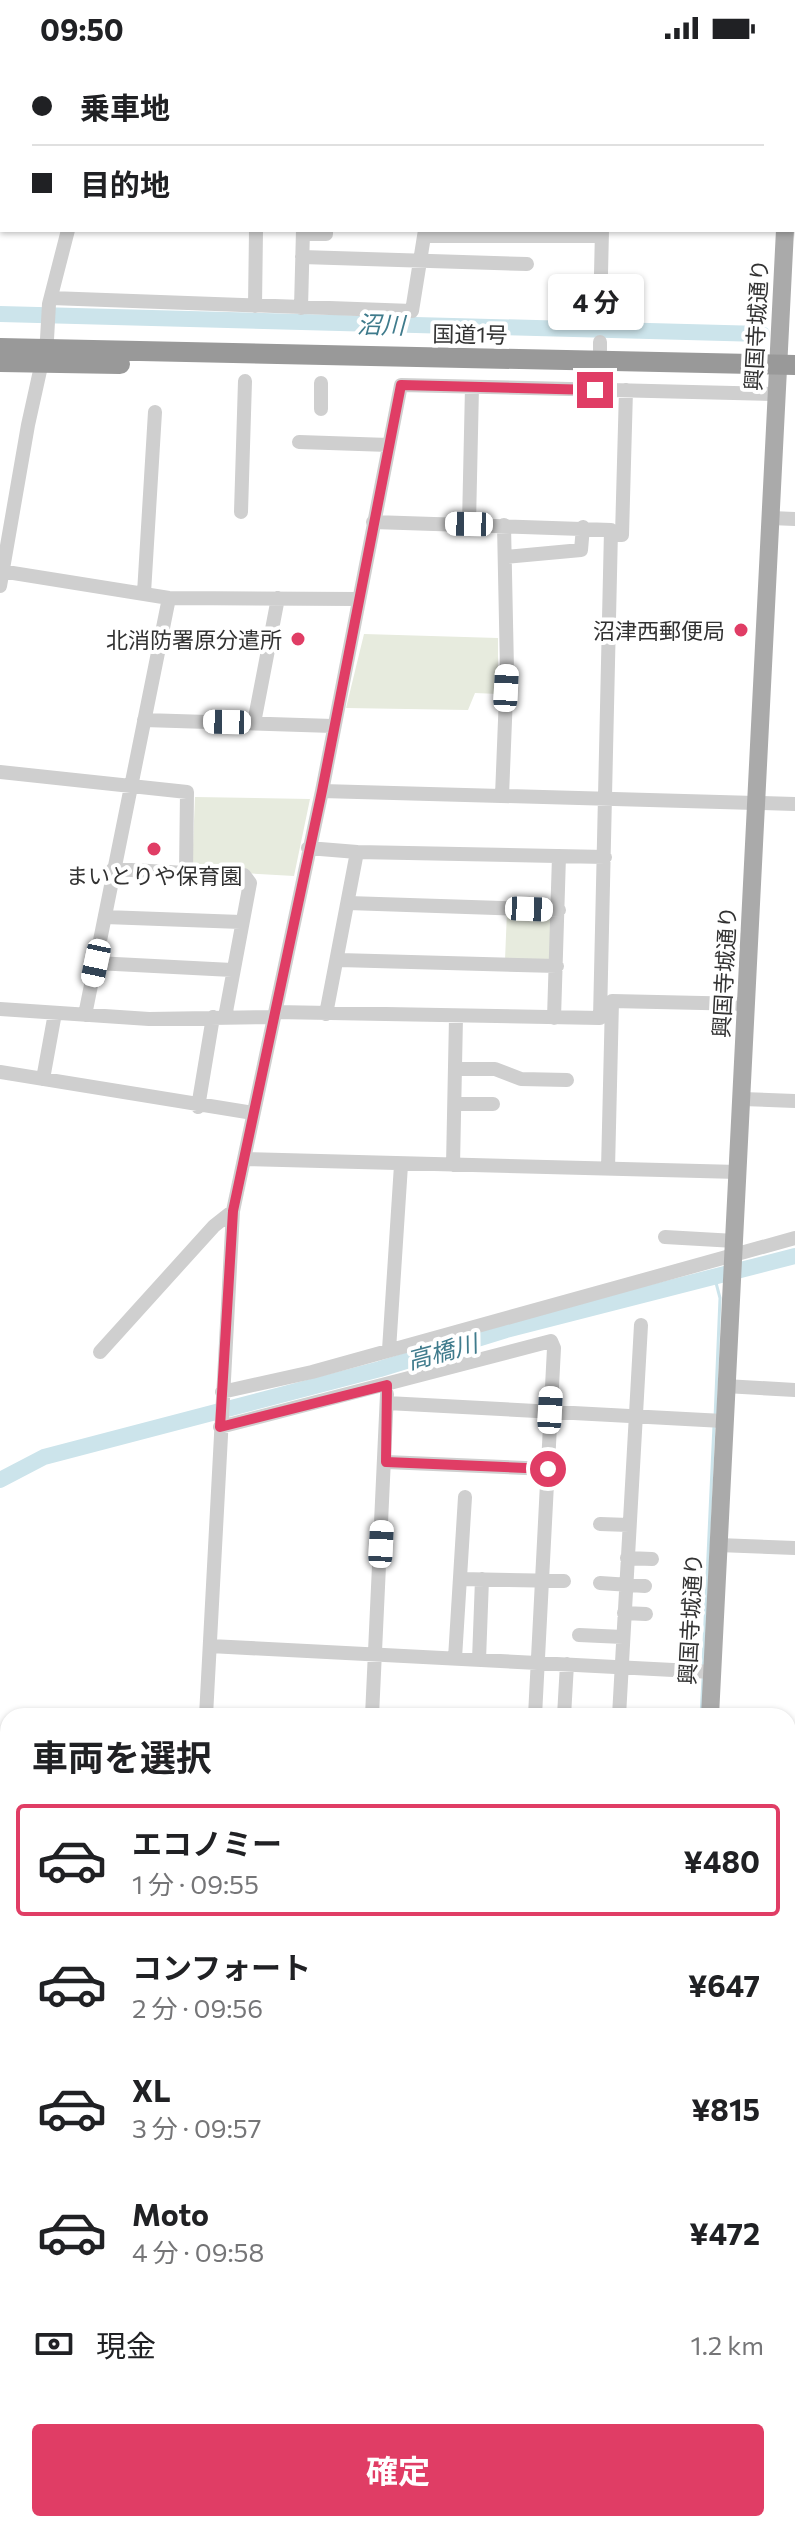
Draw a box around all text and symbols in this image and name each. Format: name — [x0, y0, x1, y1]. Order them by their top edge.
text: 09:50 — [40, 10, 124, 47]
text: 乗車地 — [80, 88, 170, 125]
text: 目的地 — [80, 165, 170, 202]
street label: 興国寺城通り — [739, 258, 773, 392]
callout: 4 分 — [547, 274, 643, 330]
text: 4 分 — [573, 286, 619, 317]
water label: 沼川 — [357, 309, 408, 339]
street label: 国道1号 — [432, 320, 508, 348]
route end — [577, 372, 613, 408]
car — [445, 512, 493, 536]
place label: 沼津西郵便局 — [593, 617, 725, 644]
marker: 沼津西郵便局 — [732, 621, 750, 639]
place label: 北消防署原分遣所 — [106, 626, 282, 653]
marker: 北消防署原分遣所 — [289, 630, 307, 648]
car — [493, 663, 519, 713]
car — [203, 710, 251, 734]
marker: まいとりや保育園 — [145, 840, 163, 858]
place label: まいとりや保育園 — [66, 862, 242, 889]
car — [505, 896, 553, 922]
street label: 興国寺城通り — [707, 905, 741, 1039]
car — [79, 937, 113, 989]
water label: 高橋川 — [403, 1327, 483, 1374]
car — [537, 1385, 563, 1435]
route start — [530, 1451, 566, 1487]
car — [368, 1519, 394, 1569]
street label: 興国寺城通り — [673, 1552, 707, 1686]
text: 車両を選択 — [32, 1734, 212, 1778]
icon: car — [36, 1824, 108, 1896]
text: エコノミー — [132, 1824, 282, 1861]
text: ¥480 — [684, 1842, 760, 1879]
text: 1 分 · 09:55 — [132, 1868, 259, 1899]
icon: car — [36, 1948, 108, 2020]
text: コンフォート — [132, 1948, 311, 1985]
text: ¥647 — [688, 1966, 760, 2003]
text: 2 分 · 09:56 — [132, 1992, 263, 2023]
text: XL — [132, 2071, 171, 2108]
icon: car — [36, 2072, 108, 2144]
text: ¥815 — [691, 2090, 760, 2127]
text: 3 分 · 09:57 — [132, 2112, 261, 2143]
text: Moto — [132, 2195, 209, 2232]
icon: car — [36, 2196, 108, 2268]
text: ¥472 — [689, 2214, 760, 2251]
text: 4 分 · 09:58 — [132, 2236, 264, 2267]
icon: cash — [32, 2322, 76, 2366]
text: 現金 — [96, 2326, 156, 2363]
text: 1.2 km — [691, 2329, 764, 2360]
button: 確定 — [32, 2424, 764, 2516]

